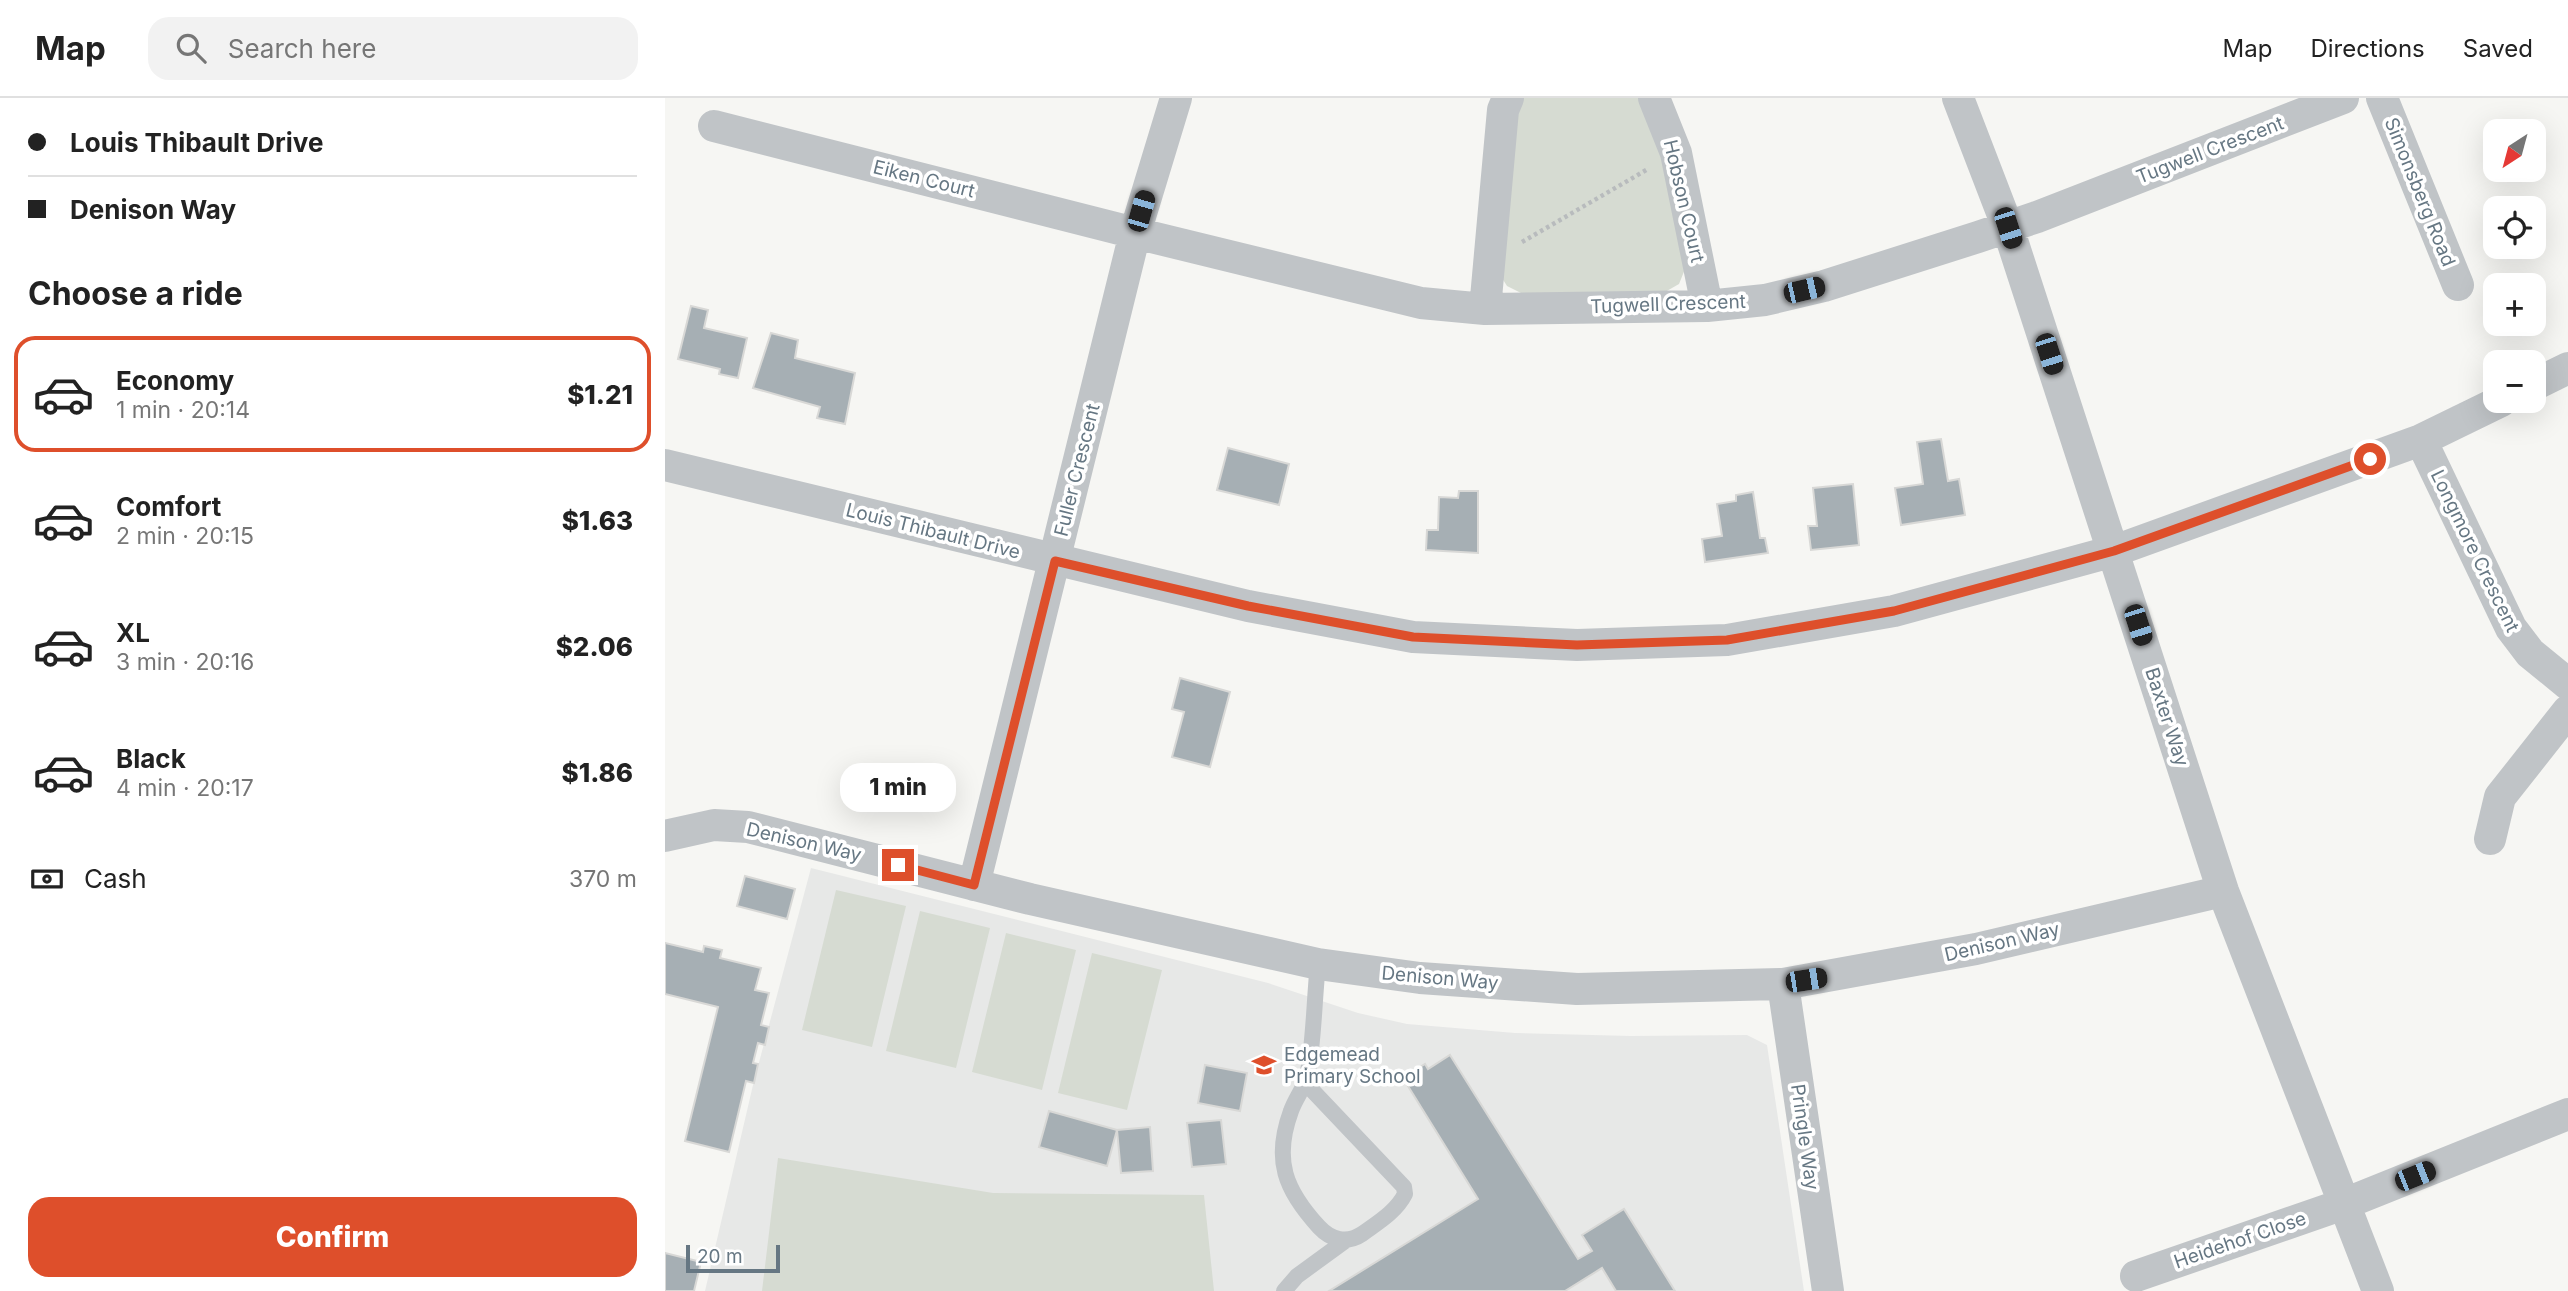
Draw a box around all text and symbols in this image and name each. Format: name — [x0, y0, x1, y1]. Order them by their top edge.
search box — [148, 17, 638, 80]
text: Map — [35, 28, 106, 68]
icon: search — [172, 29, 210, 67]
text: Search here — [228, 33, 376, 64]
text: Map — [2223, 34, 2272, 63]
text: Directions — [2310, 34, 2425, 63]
text: Saved — [2463, 34, 2533, 63]
street label: Tugwell Crescent — [2133, 111, 2287, 189]
street label: Simonsberg Road — [2380, 114, 2460, 270]
north arrow — [2483, 119, 2546, 182]
map controls — [2483, 119, 2546, 413]
text: Louis Thibault Drive — [70, 127, 323, 158]
street label: Hobson Court — [1659, 137, 1709, 265]
street label: Eiken Court — [871, 155, 977, 203]
car — [1126, 188, 1157, 234]
text: Denison Way — [70, 194, 236, 225]
button: locate — [2483, 196, 2546, 259]
car — [1992, 205, 2025, 251]
button: + — [2483, 273, 2546, 336]
text: Choose a ride — [28, 274, 243, 313]
car — [1782, 275, 1827, 305]
street label: Tugwell Crescent — [1590, 290, 1746, 318]
car — [2033, 331, 2066, 377]
button: − — [2483, 350, 2546, 413]
icon: car — [32, 363, 95, 426]
text: Economy — [116, 365, 234, 396]
text: $1.21 — [567, 379, 633, 410]
text: 1 min · 20:14 — [116, 396, 250, 424]
street label: Fuller Crescent — [1049, 401, 1105, 539]
route start — [2354, 443, 2386, 475]
street label: Longmore Crescent — [2426, 466, 2524, 636]
icon: car — [32, 489, 95, 552]
text: Comfort — [116, 491, 221, 522]
street label: Louis Thibault Drive — [843, 498, 1023, 564]
text: $1.63 — [562, 505, 633, 536]
text: 2 min · 20:15 — [116, 522, 254, 550]
car — [2122, 602, 2155, 648]
icon: car — [32, 615, 95, 678]
text: XL — [116, 617, 150, 648]
text: $2.06 — [556, 631, 633, 662]
text: 3 min · 20:16 — [116, 648, 254, 676]
street label: Baxter Way — [2140, 665, 2194, 769]
icon: car — [32, 741, 95, 804]
text: Black — [116, 743, 186, 774]
text: $1.86 — [562, 757, 633, 788]
callout: 1 min — [840, 764, 956, 812]
text: 1 min — [869, 773, 927, 801]
text: 4 min · 20:17 — [116, 774, 254, 802]
street label: Denison Way — [744, 818, 864, 866]
route end — [882, 849, 914, 881]
icon: cash — [28, 860, 66, 898]
text: Cash — [84, 863, 147, 894]
text: 370 m — [569, 865, 637, 893]
street label: Denison Way — [1942, 918, 2062, 966]
street label: Denison Way — [1381, 961, 1500, 995]
car — [1784, 966, 1829, 994]
place label: Edgemead Primary School — [1284, 1043, 1421, 1088]
school or university icon: Edgemead Primary School — [1250, 1051, 1278, 1079]
street label: Pringle Way — [1786, 1082, 1824, 1192]
car — [2392, 1158, 2439, 1194]
button: Confirm — [28, 1197, 637, 1277]
street label: Heidehof Close — [2171, 1207, 2309, 1273]
scale bar — [686, 1242, 781, 1274]
text: 20 m — [697, 1245, 743, 1268]

